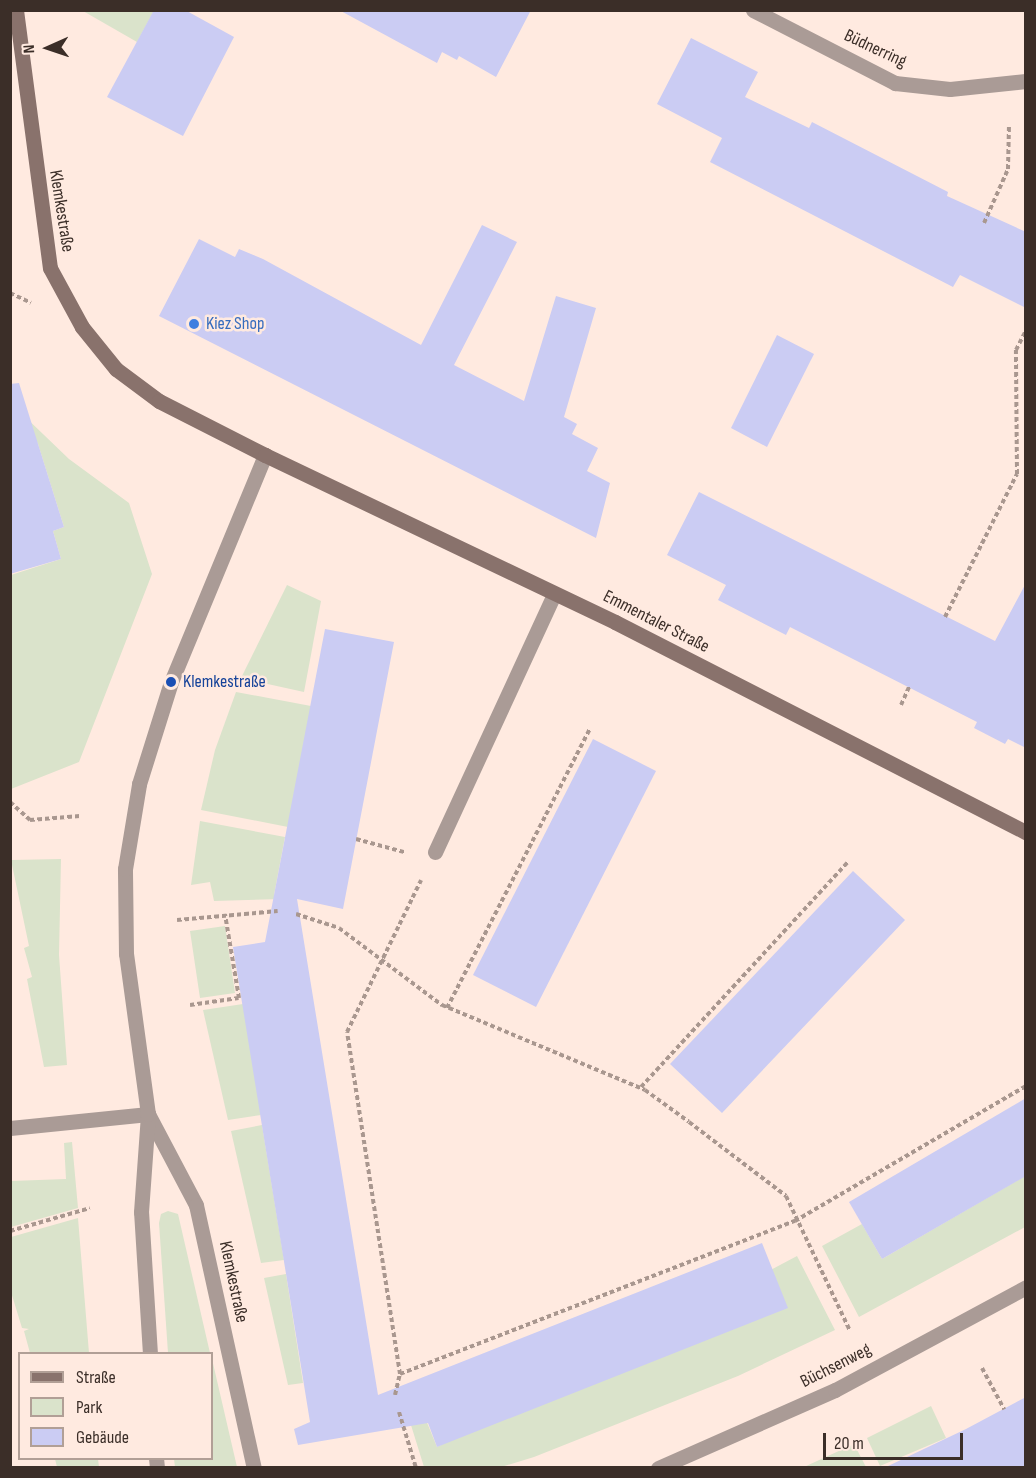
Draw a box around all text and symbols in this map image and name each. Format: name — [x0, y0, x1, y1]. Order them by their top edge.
north arrow — [18, 18, 78, 78]
street label: Büdnerring — [840, 25, 910, 73]
text: N — [20, 44, 39, 54]
street label: Klemkestraße — [44, 168, 78, 254]
place label: Kiez Shop — [206, 313, 264, 335]
marker: Kiez Shop — [187, 317, 201, 331]
street label: Emmentaler Straße — [599, 586, 713, 658]
place label: Klemkestraße — [183, 671, 266, 693]
marker: Klemkestraße — [164, 675, 178, 689]
street label: Klemkestraße — [214, 1239, 252, 1325]
street label: Büchsenweg — [797, 1339, 875, 1393]
legend — [18, 1352, 213, 1460]
text: Straße — [76, 1367, 116, 1388]
text: Park — [76, 1397, 102, 1418]
scale bar — [826, 1421, 966, 1459]
text: Gebäude — [76, 1427, 129, 1448]
text: 20 m — [834, 1433, 864, 1454]

